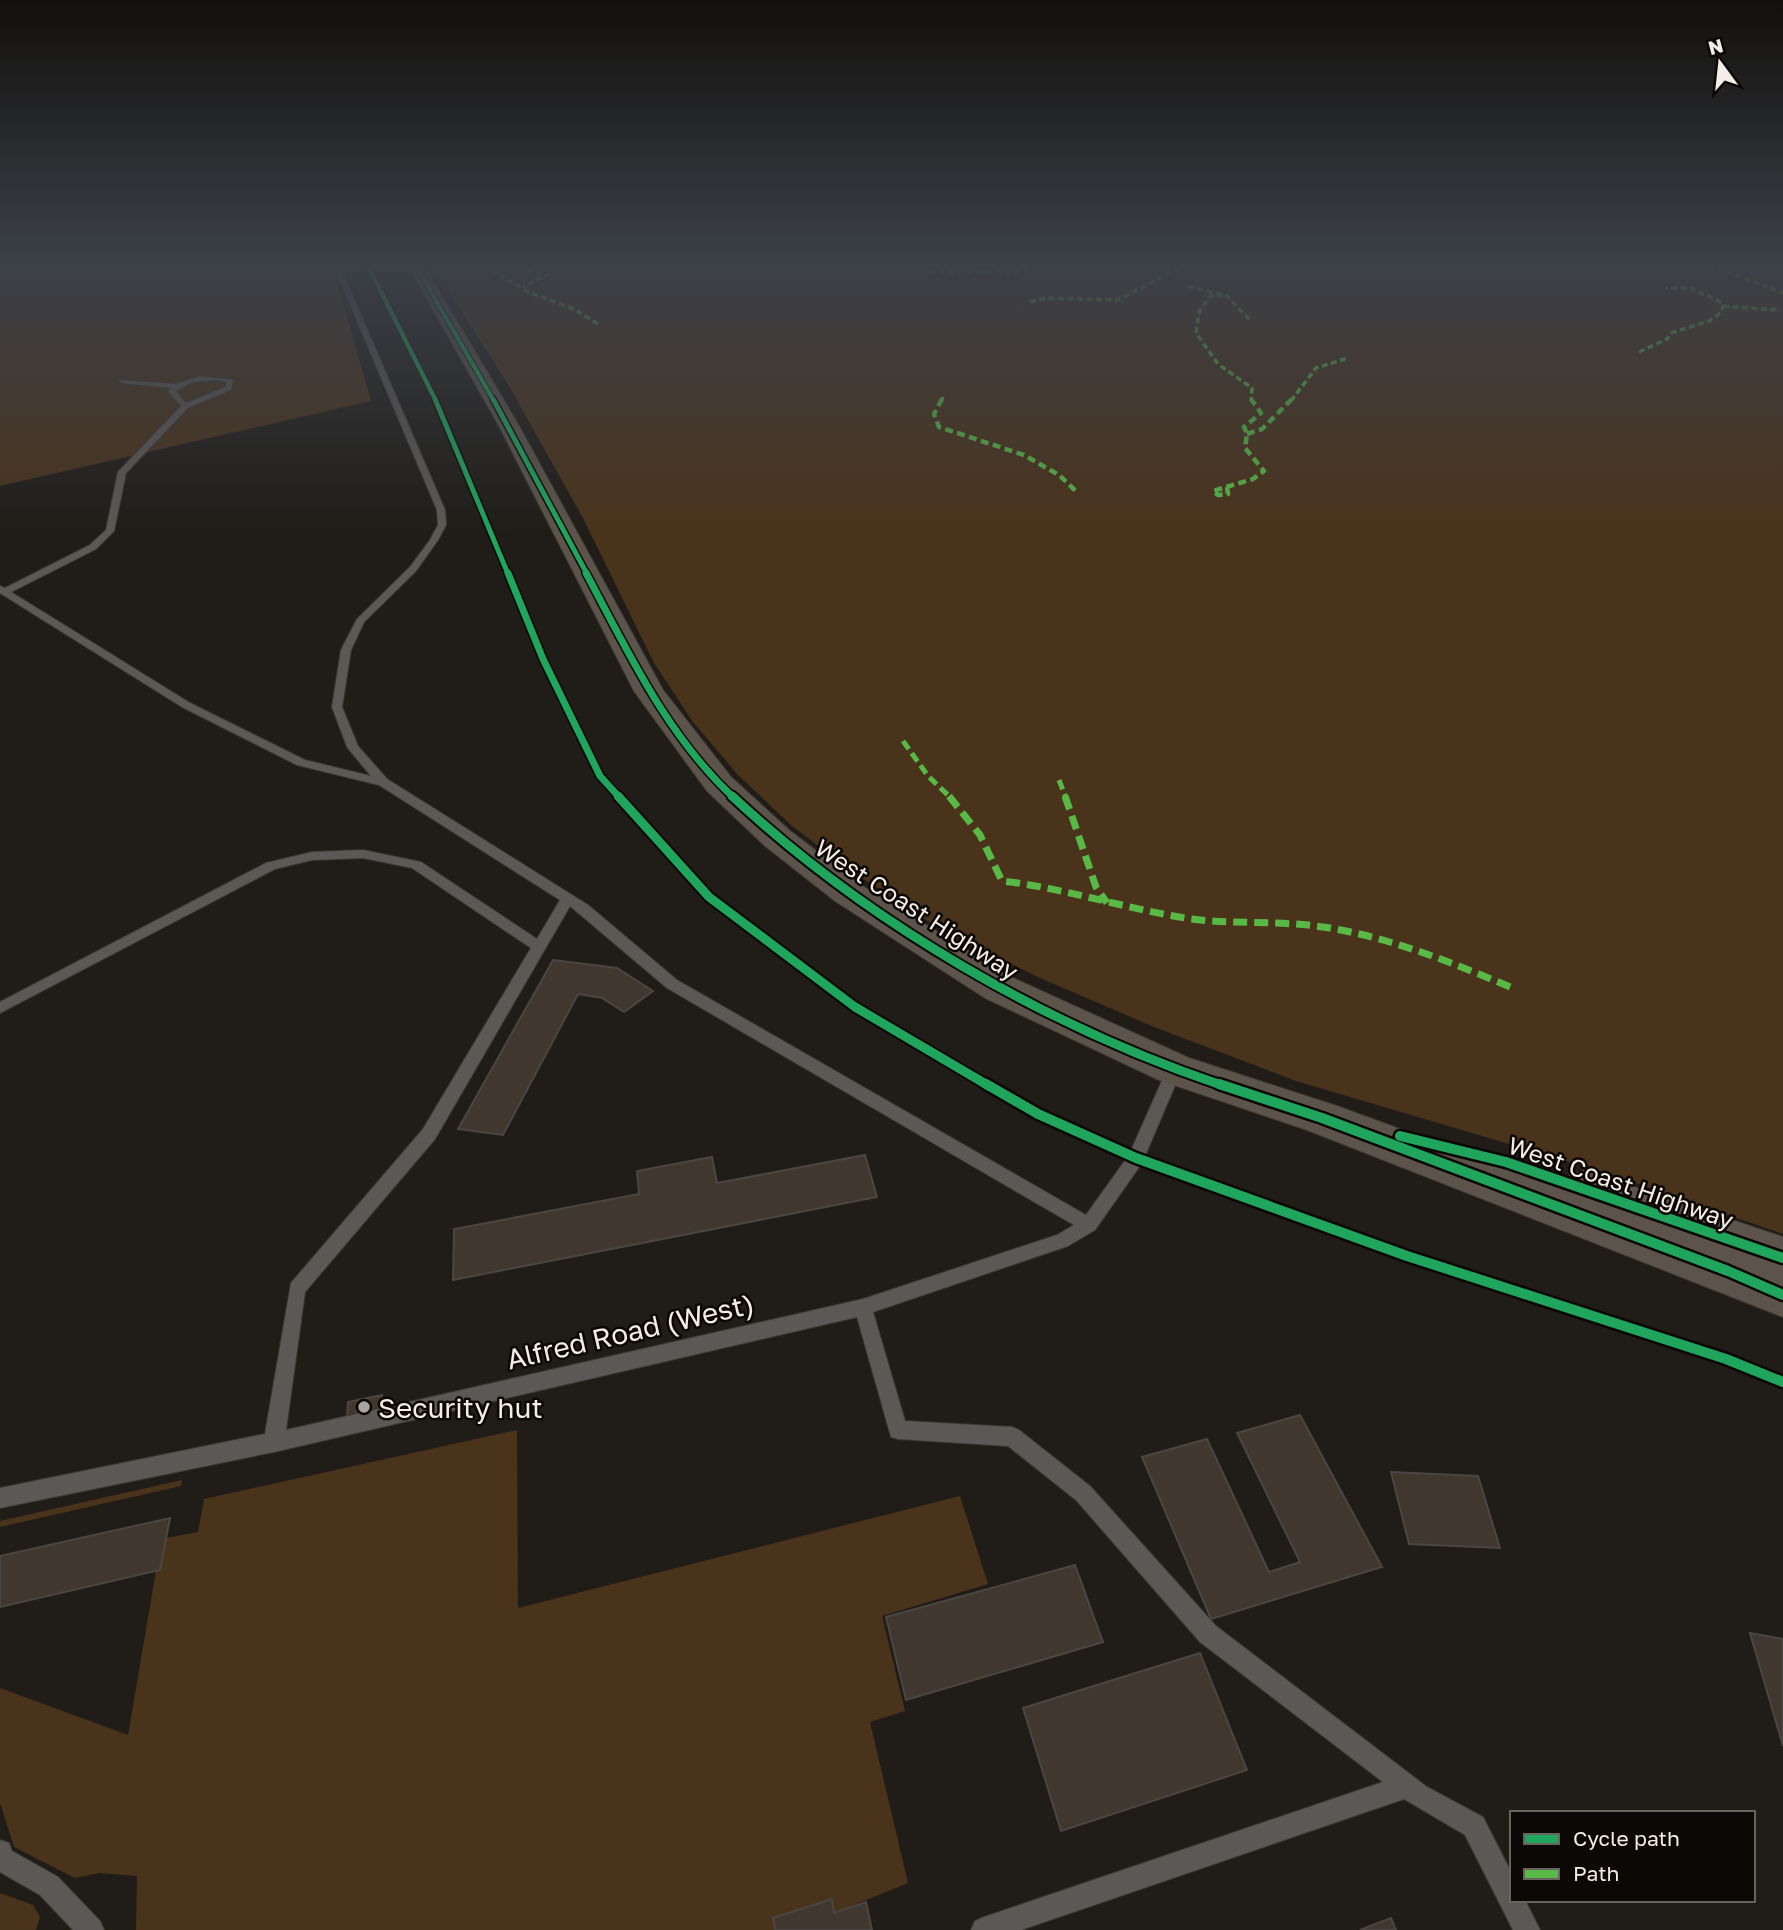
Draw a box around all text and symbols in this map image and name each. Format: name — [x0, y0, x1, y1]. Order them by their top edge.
north arrow — [1685, 28, 1755, 98]
text: N — [1706, 33, 1725, 59]
street label: West Coast Highway — [810, 832, 1024, 986]
street label: West Coast Highway — [1505, 1130, 1737, 1234]
street label: Alfred Road (West) — [503, 1286, 757, 1376]
place label: Security hut — [378, 1391, 543, 1424]
marker: Security hut — [356, 1399, 372, 1415]
legend — [1510, 1811, 1755, 1902]
text: Cycle path — [1573, 1825, 1680, 1851]
text: Path — [1573, 1860, 1620, 1886]

